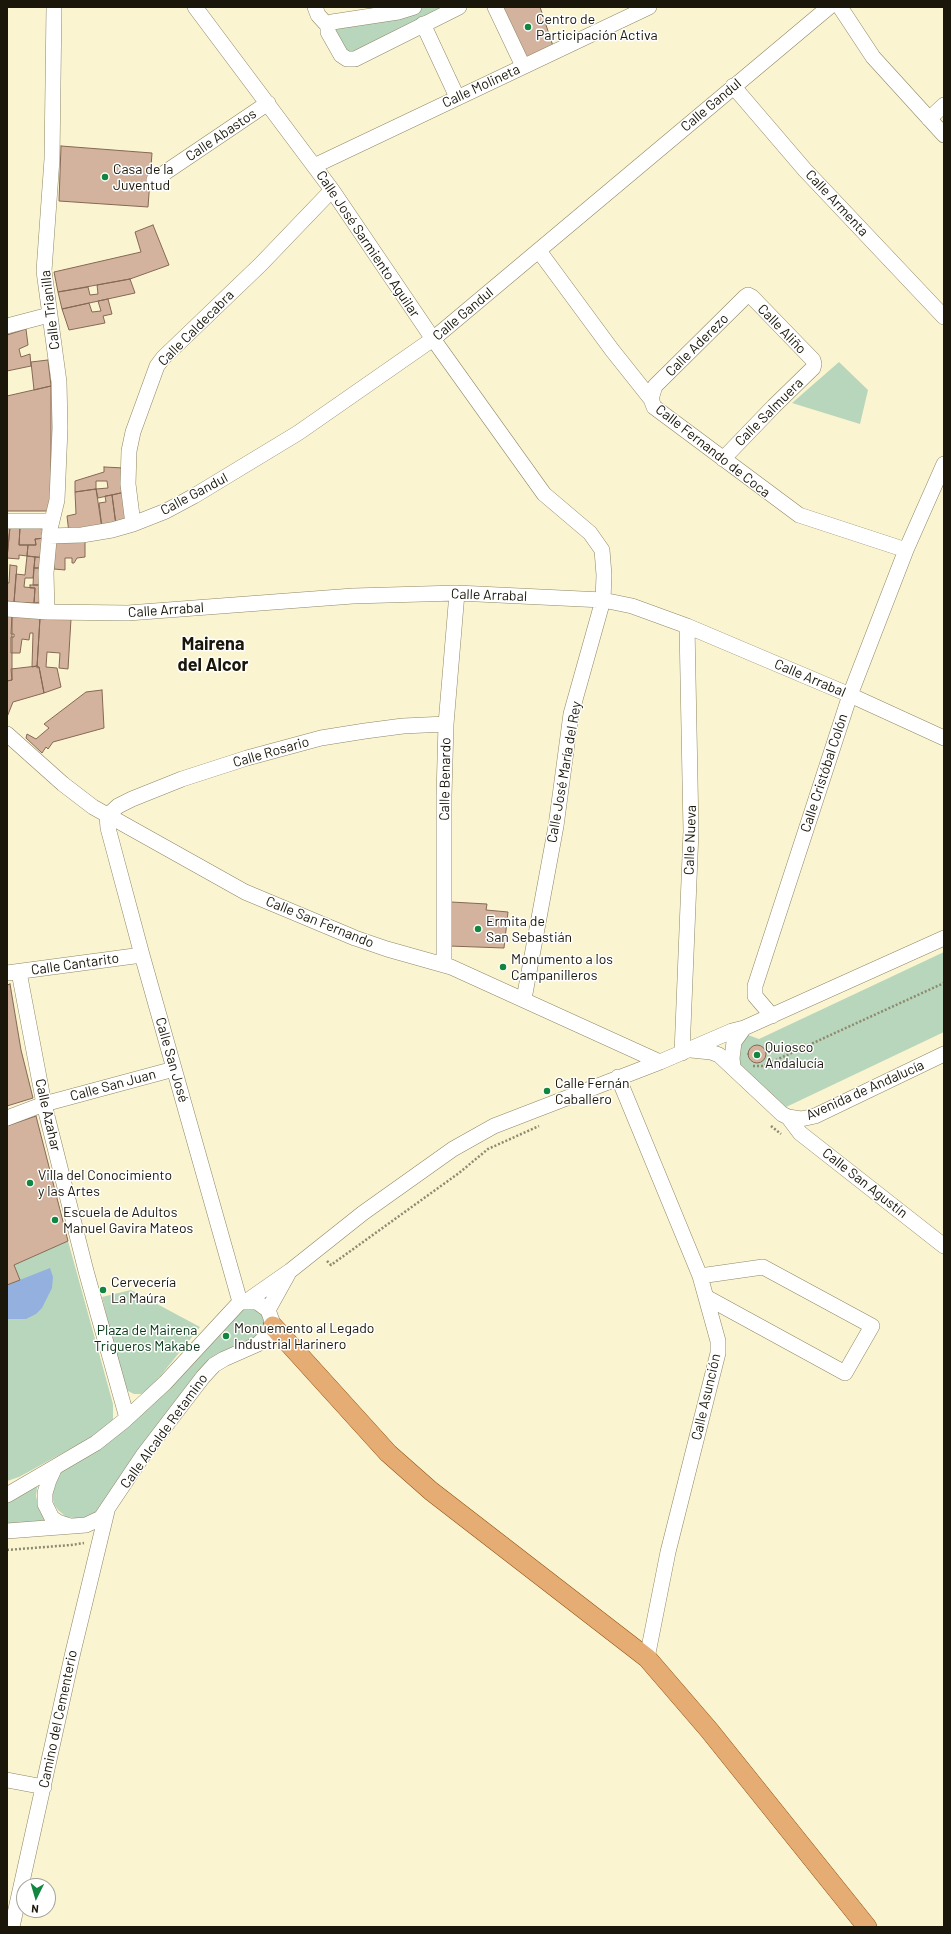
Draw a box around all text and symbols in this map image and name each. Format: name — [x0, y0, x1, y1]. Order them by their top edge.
place label: Centro de Participación Activa — [536, 11, 658, 44]
marker: Centro de Participación Activa — [523, 22, 533, 32]
street label: Calle Molineta — [439, 61, 523, 111]
street label: Calle Gandul — [677, 75, 745, 135]
street label: Calle Abastos — [183, 105, 259, 165]
place label: Casa de la Juventud — [113, 161, 174, 194]
street label: Calle Armenta — [802, 166, 872, 240]
street label: Calle José Sarmiento Aguilar — [313, 168, 423, 320]
marker: Casa de la Juventud — [100, 172, 110, 182]
street label: Calle Trianilla — [37, 269, 63, 351]
street label: Calle Gandul — [429, 284, 497, 344]
street label: Calle Caldecabra — [155, 287, 237, 369]
street label: Calle Aliño — [754, 301, 810, 357]
street label: Calle Aderezo — [662, 310, 732, 380]
street label: Calle Salmuera — [731, 374, 807, 450]
street label: Calle Fernando de Coca — [652, 401, 774, 501]
street label: Calle Gandul — [158, 469, 230, 519]
street label: Calle Arrabal — [451, 585, 527, 605]
street label: Calle Arrabal — [127, 599, 205, 621]
district label: Mairena del Alcor — [178, 633, 248, 676]
street label: Calle Arrabal — [772, 655, 848, 701]
street label: Calle José María del Rey — [543, 700, 585, 844]
street label: Calle Cristóbal Colón — [797, 712, 851, 834]
street label: Calle Rosario — [231, 733, 311, 771]
street label: Calle Benardo — [436, 737, 454, 821]
street label: Calle Nueva — [680, 805, 700, 875]
street label: Calle San Fernando — [263, 893, 377, 951]
place label: Ermita de San Sebastián — [486, 913, 572, 946]
marker: Ermita de San Sebastián — [473, 924, 483, 934]
street label: Calle Cantarito — [30, 950, 120, 978]
place label: Monumento a los Campanilleros — [511, 951, 613, 984]
marker: Monumento a los Campanilleros — [498, 962, 508, 972]
street label: Calle San José — [152, 1015, 192, 1105]
place label: Quiosco Andalucía — [765, 1039, 824, 1072]
marker: Quiosco Andalucía — [752, 1050, 762, 1060]
street label: Avenida de Andalucía — [803, 1056, 927, 1124]
street label: Calle San Juan — [68, 1065, 158, 1105]
place label: Calle Fernán Caballero — [555, 1075, 629, 1108]
street label: Calle Azahar — [31, 1077, 65, 1153]
marker: Calle Fernán Caballero — [542, 1086, 552, 1096]
street label: Calle San Agustín — [819, 1145, 911, 1221]
place label: Villa del Conocimiento y las Artes — [38, 1167, 172, 1200]
marker: Villa del Conocimiento y las Artes — [25, 1178, 35, 1188]
place label: Escuela de Adultos Manuel Gavira Mateos — [63, 1204, 193, 1236]
marker: Escuela de Adultos Manuel Gavira Mateos — [50, 1215, 60, 1225]
place label: Cervecería La Maúra — [111, 1274, 176, 1306]
marker: Cervecería La Maúra — [98, 1285, 108, 1295]
place label: Monuemento al Legado Industrial Harinero — [234, 1320, 374, 1352]
park label: Plaza de Mairena Trigueros Makabe — [94, 1322, 200, 1354]
marker: Monuemento al Legado Industrial Harinero — [221, 1331, 231, 1341]
street label: Calle Asunción — [688, 1352, 724, 1442]
street label: Calle Alcalde Retamino — [117, 1370, 211, 1492]
street label: Camino del Cementerio — [35, 1648, 81, 1790]
north arrow — [16, 1878, 56, 1918]
text: N — [31, 1903, 39, 1916]

